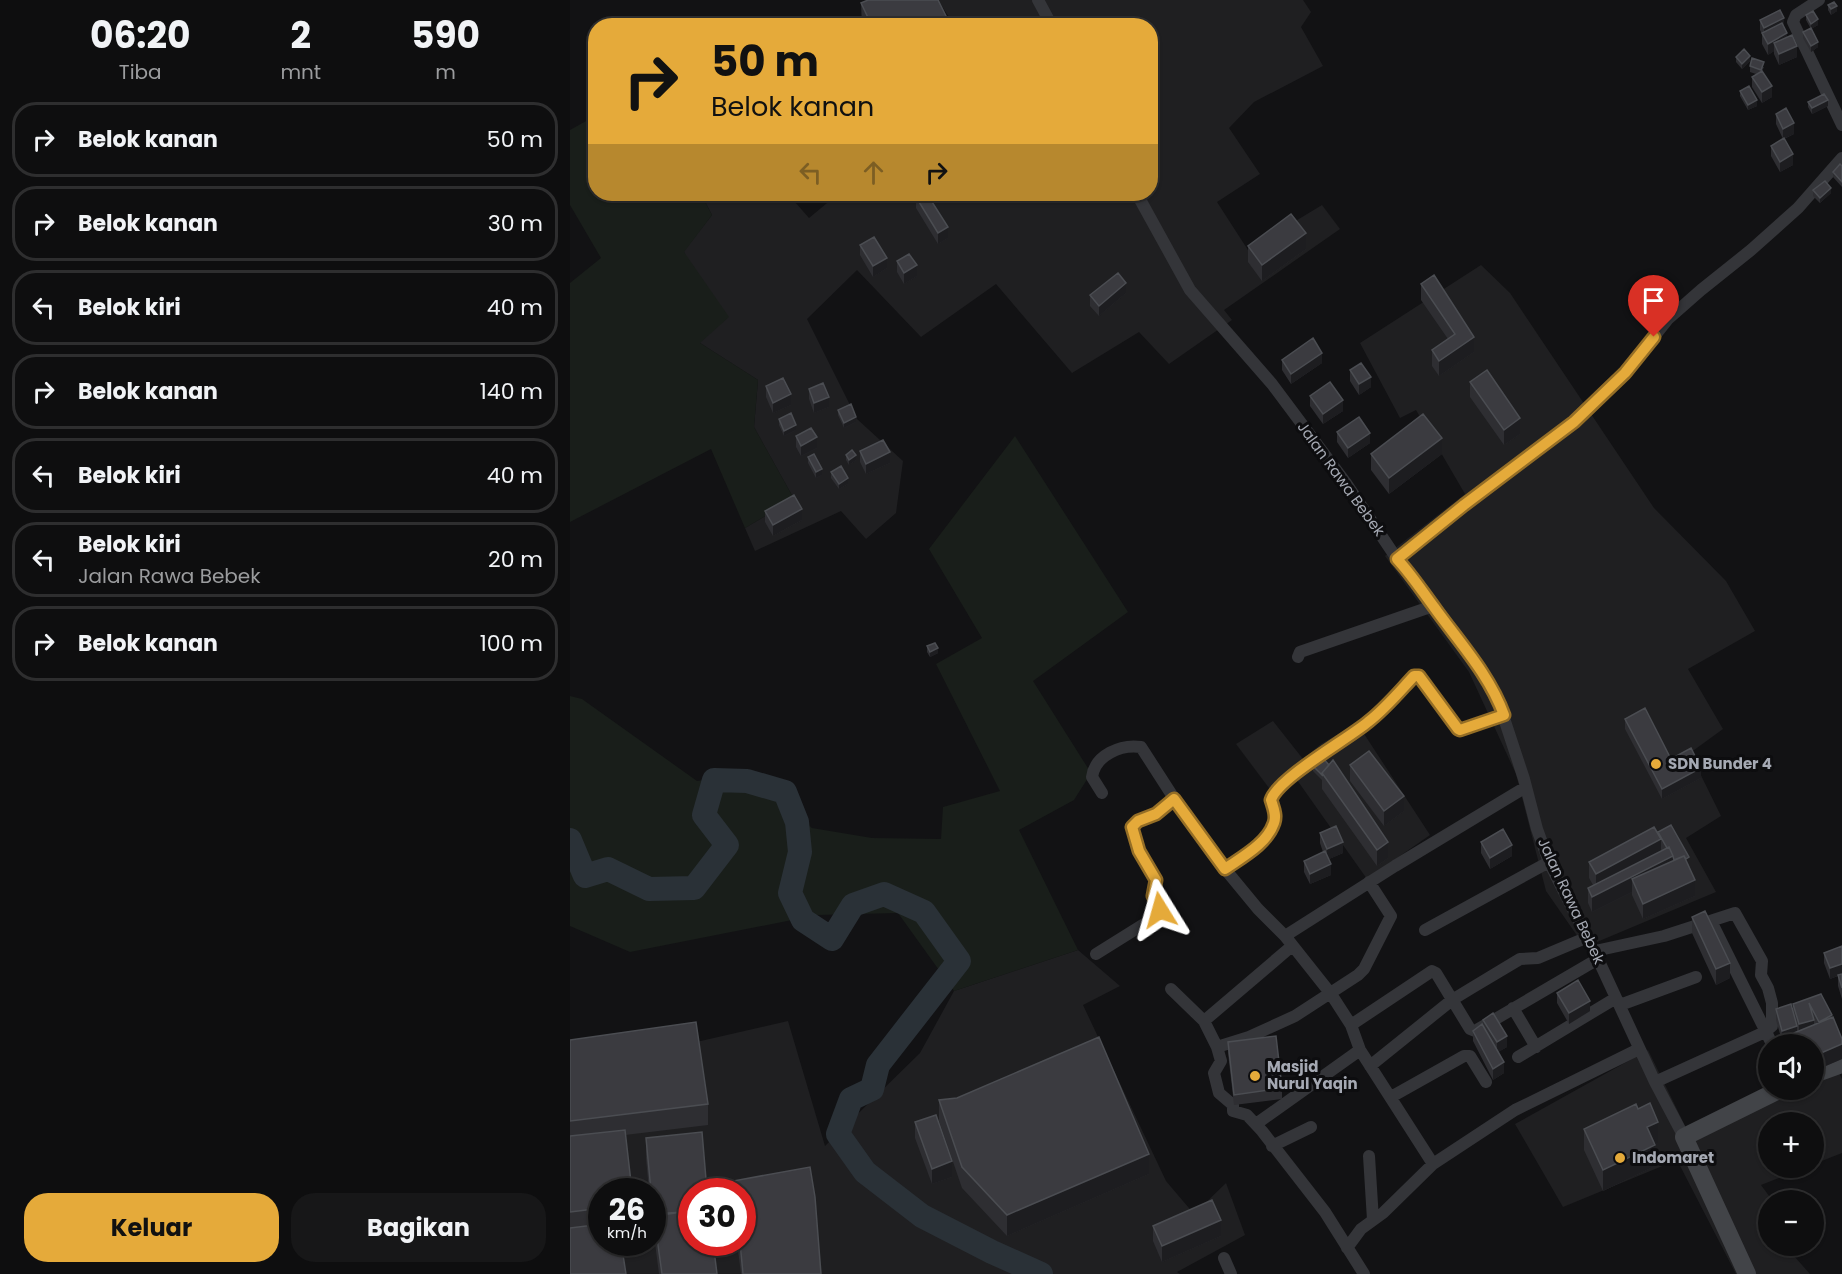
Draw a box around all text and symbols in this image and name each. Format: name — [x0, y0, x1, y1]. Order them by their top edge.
text: 06:20 — [90, 10, 191, 61]
text: 2 — [291, 10, 311, 61]
text: 590 — [411, 10, 480, 61]
text: 50 m — [711, 32, 819, 91]
icon: right — [612, 42, 690, 120]
text: Tiba — [119, 58, 162, 86]
text: mnt — [280, 58, 321, 86]
text: m — [435, 58, 456, 86]
text: Belok kanan — [711, 88, 874, 125]
icon: right — [27, 123, 60, 156]
text: Belok kanan — [78, 124, 218, 155]
text: 50 m — [487, 124, 543, 155]
icon: left — [794, 156, 827, 189]
icon: ahead — [857, 156, 890, 189]
icon: right — [920, 156, 953, 189]
icon: right — [27, 207, 60, 240]
text: Belok kanan — [78, 208, 218, 239]
text: 30 m — [488, 208, 543, 239]
pin — [1628, 275, 1679, 337]
icon: arrive — [1637, 284, 1670, 317]
icon: left — [27, 291, 60, 324]
text: Belok kiri — [78, 292, 181, 323]
text: 40 m — [487, 292, 543, 323]
icon: right — [27, 375, 60, 408]
text: Belok kanan — [78, 376, 218, 407]
text: 140 m — [480, 376, 543, 407]
street label: Jalan Rawa Bebek — [1293, 417, 1390, 540]
icon: left — [27, 459, 60, 492]
text: Belok kiri — [78, 460, 181, 491]
text: 40 m — [487, 460, 543, 491]
text: Belok kiri — [78, 529, 181, 560]
icon: left — [27, 543, 60, 576]
text: 20 m — [488, 544, 543, 575]
text: Jalan Rawa Bebek — [78, 562, 261, 590]
icon: right — [27, 627, 60, 660]
text: Belok kanan — [78, 628, 218, 659]
text: 100 m — [480, 628, 543, 659]
place label: SDN Bunder 4 — [1668, 753, 1772, 774]
marker: SDN Bunder 4 — [1649, 757, 1663, 771]
street label: Jalan Rawa Bebek — [1533, 834, 1610, 968]
position arrow — [1128, 878, 1192, 942]
map controls — [1758, 1034, 1824, 1256]
button: sound — [1758, 1034, 1824, 1100]
place label: Masjid Nurul Yaqin — [1267, 1056, 1358, 1094]
marker: Masjid Nurul Yaqin — [1248, 1069, 1262, 1083]
button: + — [1758, 1112, 1824, 1178]
place label: Indomaret — [1632, 1147, 1714, 1168]
marker: Indomaret — [1613, 1151, 1627, 1165]
speed limit sign: 30 — [678, 1178, 756, 1256]
text: 26 — [609, 1188, 645, 1231]
button: − — [1758, 1190, 1824, 1256]
button: Keluar — [24, 1193, 279, 1262]
button: Bagikan — [291, 1193, 546, 1262]
text: km/h — [607, 1222, 647, 1243]

